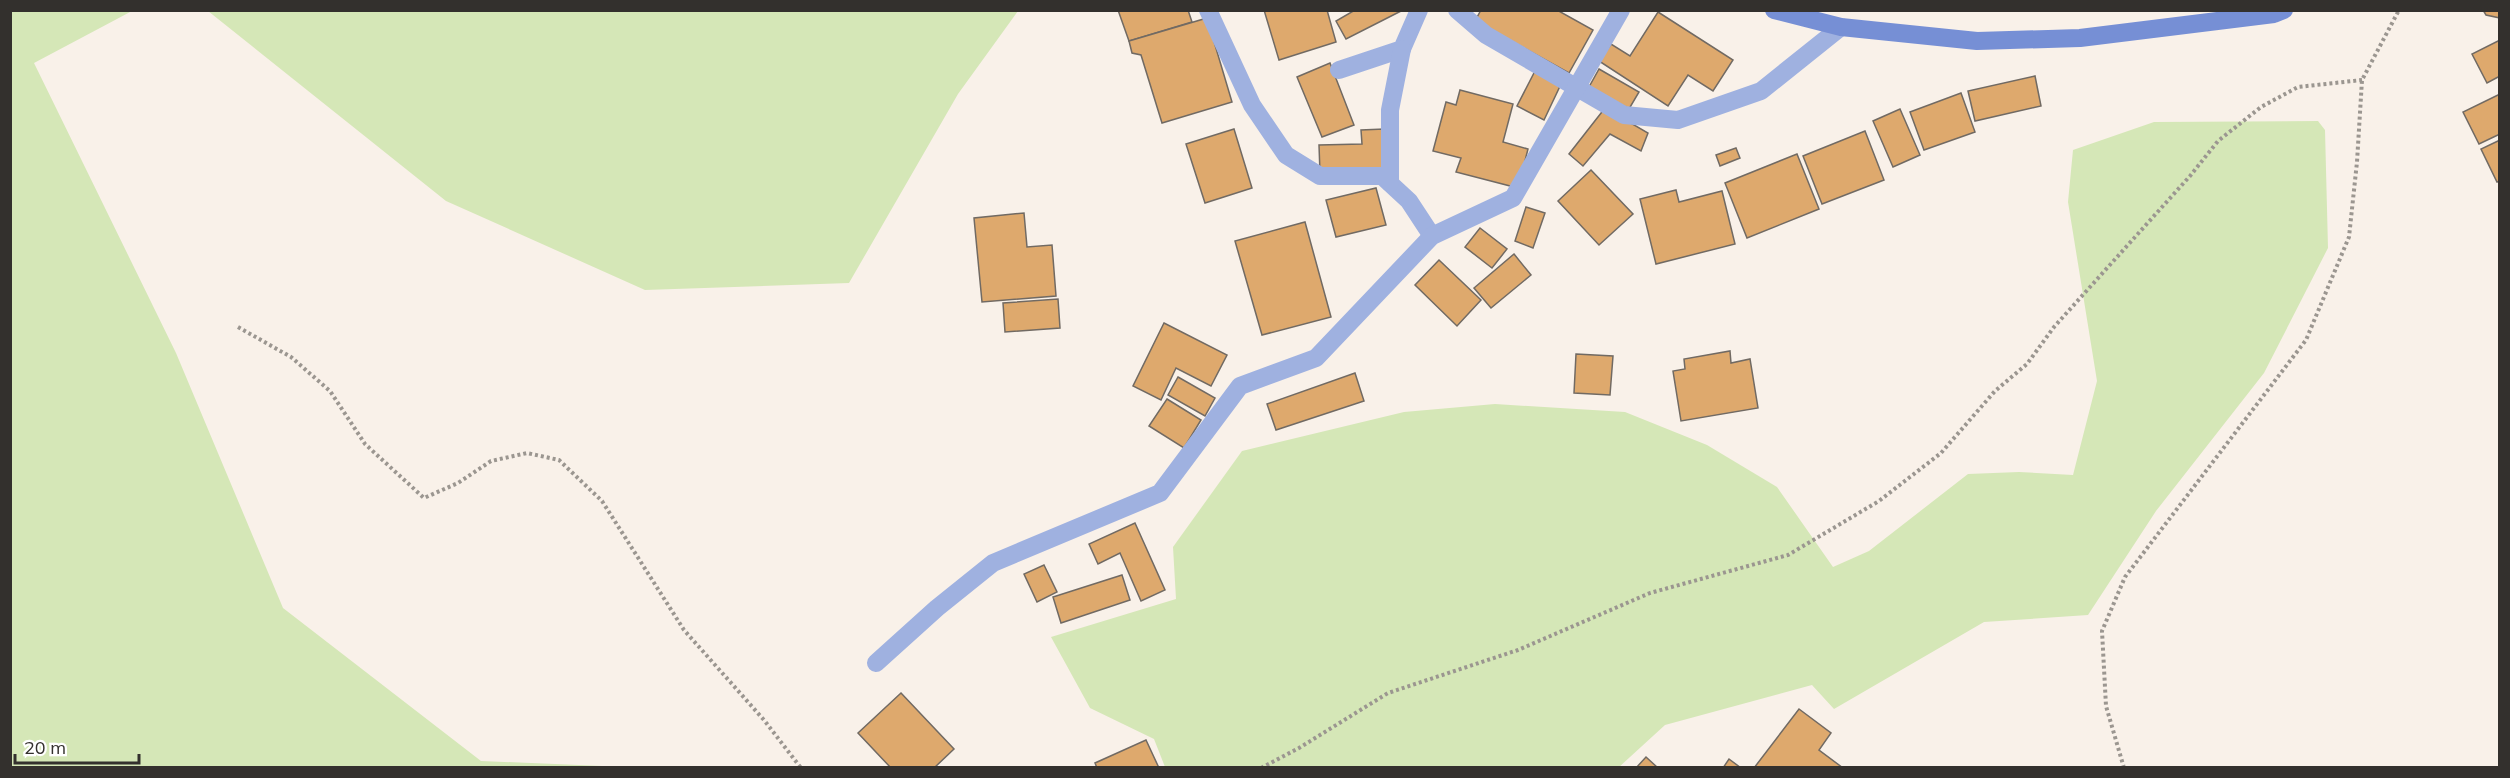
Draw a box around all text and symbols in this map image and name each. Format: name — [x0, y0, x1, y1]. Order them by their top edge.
scale bar — [15, 727, 140, 765]
text: 20 m — [24, 736, 66, 759]

